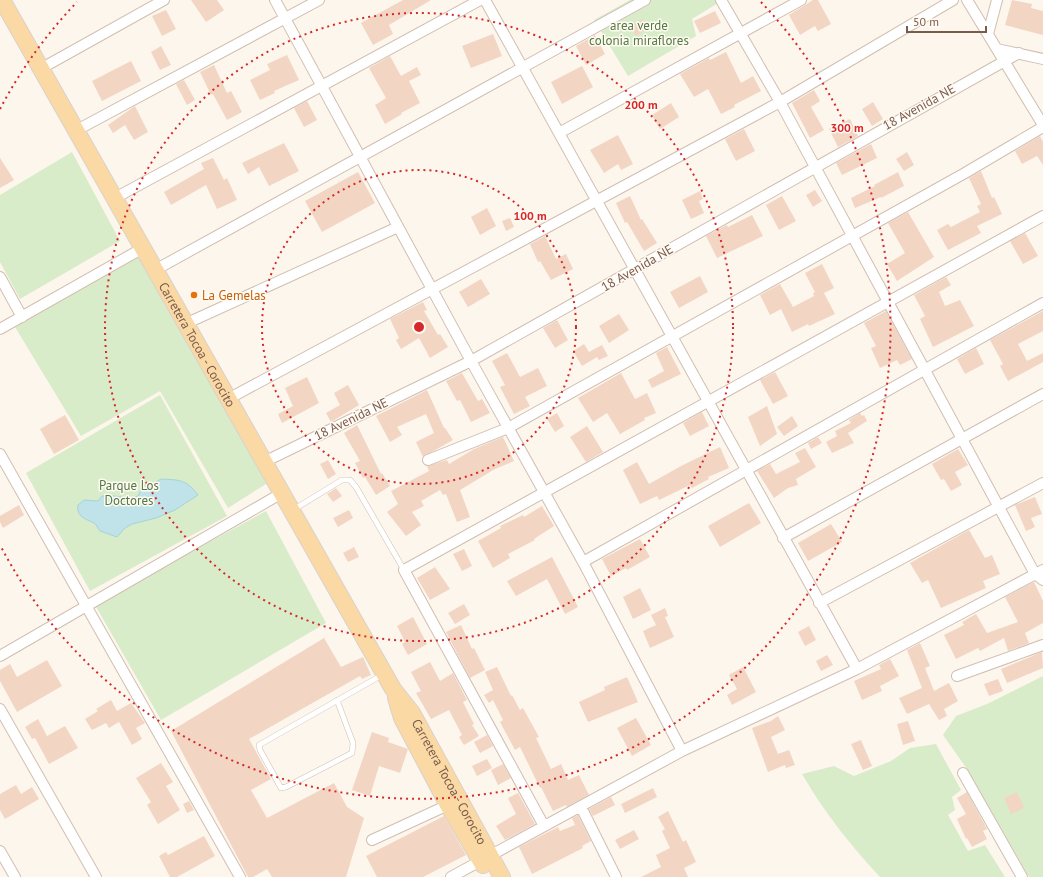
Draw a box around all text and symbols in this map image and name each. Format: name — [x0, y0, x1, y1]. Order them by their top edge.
scale bar — [907, 8, 986, 34]
text: 50 m — [913, 14, 939, 29]
park label: area verde colonia miraflores — [589, 17, 689, 49]
street label: 18 Avenida NE — [880, 80, 958, 134]
text: 200 m — [624, 97, 658, 112]
text: 300 m — [830, 120, 864, 135]
text: 100 m — [513, 208, 547, 223]
street label: 18 Avenida NE — [598, 241, 676, 295]
street label: Carretera Tocoa - Corocito — [155, 279, 240, 410]
place label: La Gemelas — [202, 287, 266, 304]
marker: La Gemelas — [189, 290, 199, 300]
centre of rings — [412, 320, 426, 334]
street label: 18 Avenida NE — [311, 394, 391, 444]
park label: Parque Los Doctores — [99, 477, 159, 509]
street label: Carretera Tocoa - Corocito — [408, 716, 491, 847]

